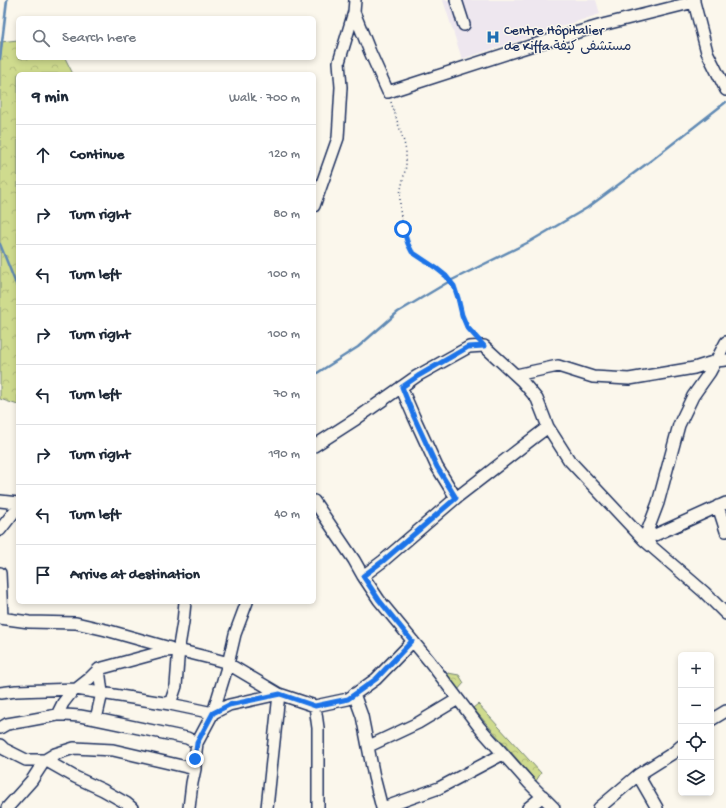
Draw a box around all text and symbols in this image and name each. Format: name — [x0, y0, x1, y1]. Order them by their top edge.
search box — [16, 16, 316, 60]
place label: Centre Hôpitalier de Kiffa مستشفى كيفة — [504, 23, 631, 56]
icon: search — [30, 27, 52, 49]
text: Search here — [62, 29, 136, 47]
hospital icon: Centre Hôpitalier de Kiffa مستشفى كيفة — [485, 29, 501, 45]
text: 9 min — [32, 88, 68, 108]
text: Walk · 700 m — [229, 91, 300, 106]
icon: ahead — [32, 144, 54, 166]
text: Continue — [70, 146, 124, 164]
text: 120 m — [269, 147, 300, 162]
icon: right — [32, 204, 54, 226]
text: Turn right — [70, 206, 130, 224]
text: 80 m — [273, 207, 300, 222]
route start — [394, 220, 412, 238]
icon: left — [32, 264, 54, 286]
text: Turn left — [70, 266, 121, 284]
text: 100 m — [268, 267, 300, 282]
icon: right — [32, 324, 54, 346]
text: Turn right — [70, 326, 130, 344]
text: 100 m — [268, 327, 300, 342]
icon: left — [32, 384, 54, 406]
text: Turn left — [70, 386, 121, 404]
text: 70 m — [274, 387, 300, 402]
icon: right — [32, 444, 54, 466]
text: Turn right — [70, 446, 130, 464]
text: 190 m — [269, 447, 300, 462]
icon: left — [32, 504, 54, 526]
text: Turn left — [70, 506, 121, 524]
text: 40 m — [274, 507, 300, 522]
icon: arrive — [32, 564, 54, 586]
text: Arrive at destination — [70, 566, 200, 584]
map controls — [678, 652, 714, 796]
button: + — [678, 652, 714, 688]
button: − — [678, 688, 714, 724]
button: locate — [678, 724, 714, 760]
route end — [186, 750, 204, 768]
button: layers — [678, 760, 714, 796]

